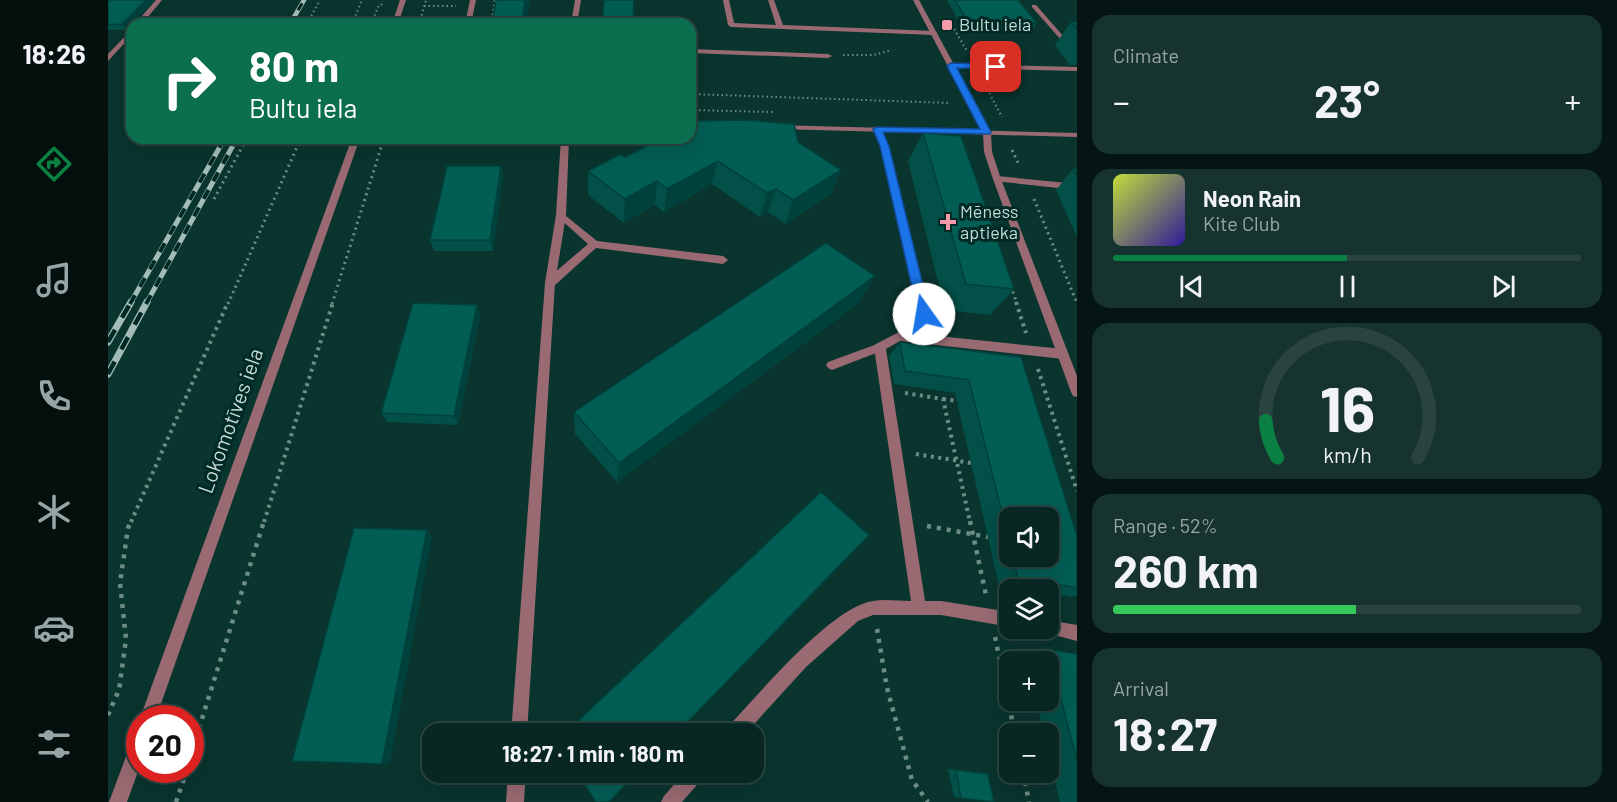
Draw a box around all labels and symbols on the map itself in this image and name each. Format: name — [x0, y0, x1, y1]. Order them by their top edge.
place label: Bultu iela — [959, 13, 1031, 35]
marker: Bultu iela — [940, 18, 954, 32]
pin — [970, 41, 1021, 92]
place label: Mēness aptieka — [960, 200, 1019, 243]
marker: Mēness aptieka — [941, 215, 955, 229]
position arrow — [892, 282, 956, 346]
street label: Lokomotīves iela — [192, 345, 267, 496]
speed limit sign: 20 — [126, 705, 204, 783]

